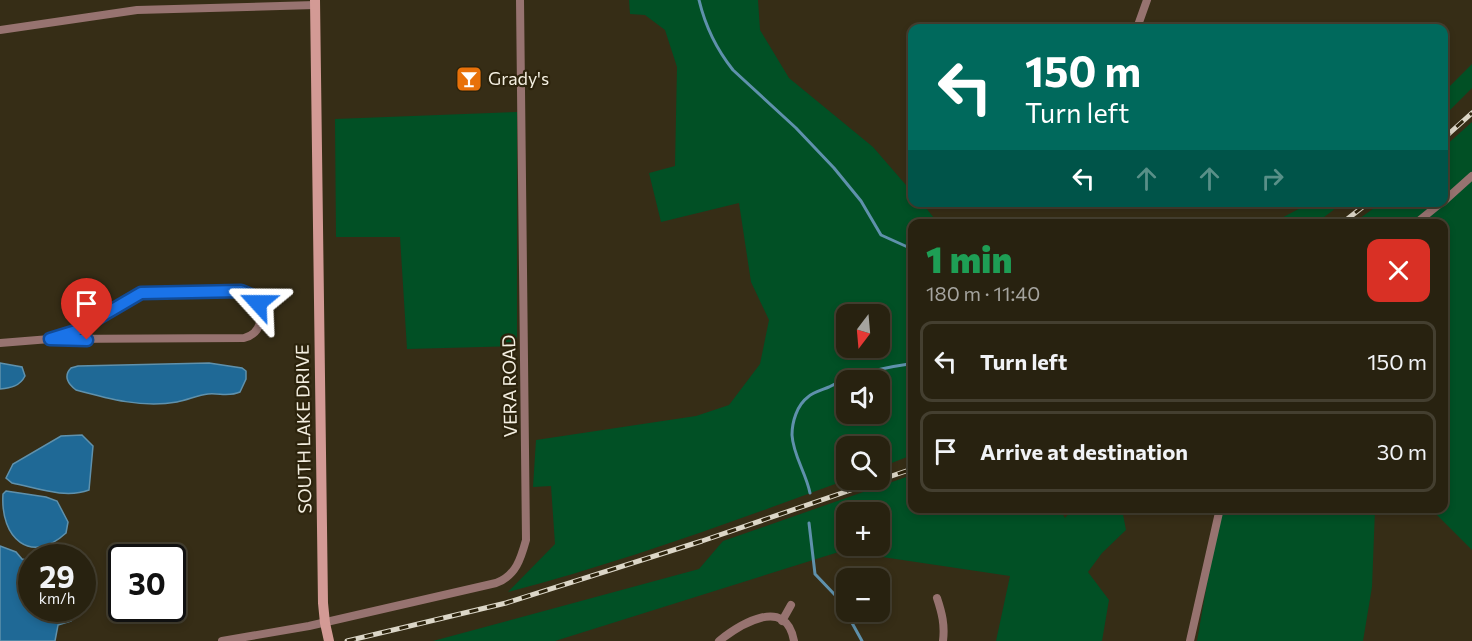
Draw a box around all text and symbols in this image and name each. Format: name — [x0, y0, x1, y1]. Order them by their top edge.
text: 150 m — [1025, 44, 1141, 96]
icon: left — [926, 48, 1004, 126]
bar icon: Grady's — [454, 64, 484, 94]
place label: Grady's — [488, 67, 549, 89]
text: Turn left — [1025, 96, 1129, 129]
icon: left — [1067, 162, 1100, 195]
icon: ahead — [1130, 162, 1163, 195]
icon: ahead — [1193, 162, 1226, 195]
icon: right — [1256, 162, 1289, 195]
text: 1 min — [926, 236, 1012, 280]
button: close — [1367, 239, 1430, 302]
position arrow — [226, 271, 290, 335]
pin — [61, 278, 112, 340]
text: 180 m · 11:40 — [926, 281, 1040, 305]
icon: arrive — [70, 287, 103, 320]
north arrow — [836, 304, 890, 358]
map controls — [836, 304, 890, 622]
street label: VERA ROAD — [497, 335, 521, 437]
street label: SOUTH LAKE DRIVE — [291, 344, 315, 514]
icon: left — [929, 345, 962, 378]
text: Turn left — [980, 348, 1067, 375]
text: 150 m — [1367, 348, 1427, 375]
button: sound — [836, 370, 890, 424]
icon: arrive — [929, 435, 962, 468]
button: search — [836, 436, 890, 490]
text: Arrive at destination — [980, 438, 1188, 465]
text: 30 m — [1377, 438, 1427, 465]
button: + — [836, 502, 890, 556]
speed limit sign: 30 — [108, 544, 186, 622]
text: 29 — [39, 557, 75, 594]
button: − — [836, 568, 890, 622]
text: km/h — [39, 589, 75, 607]

